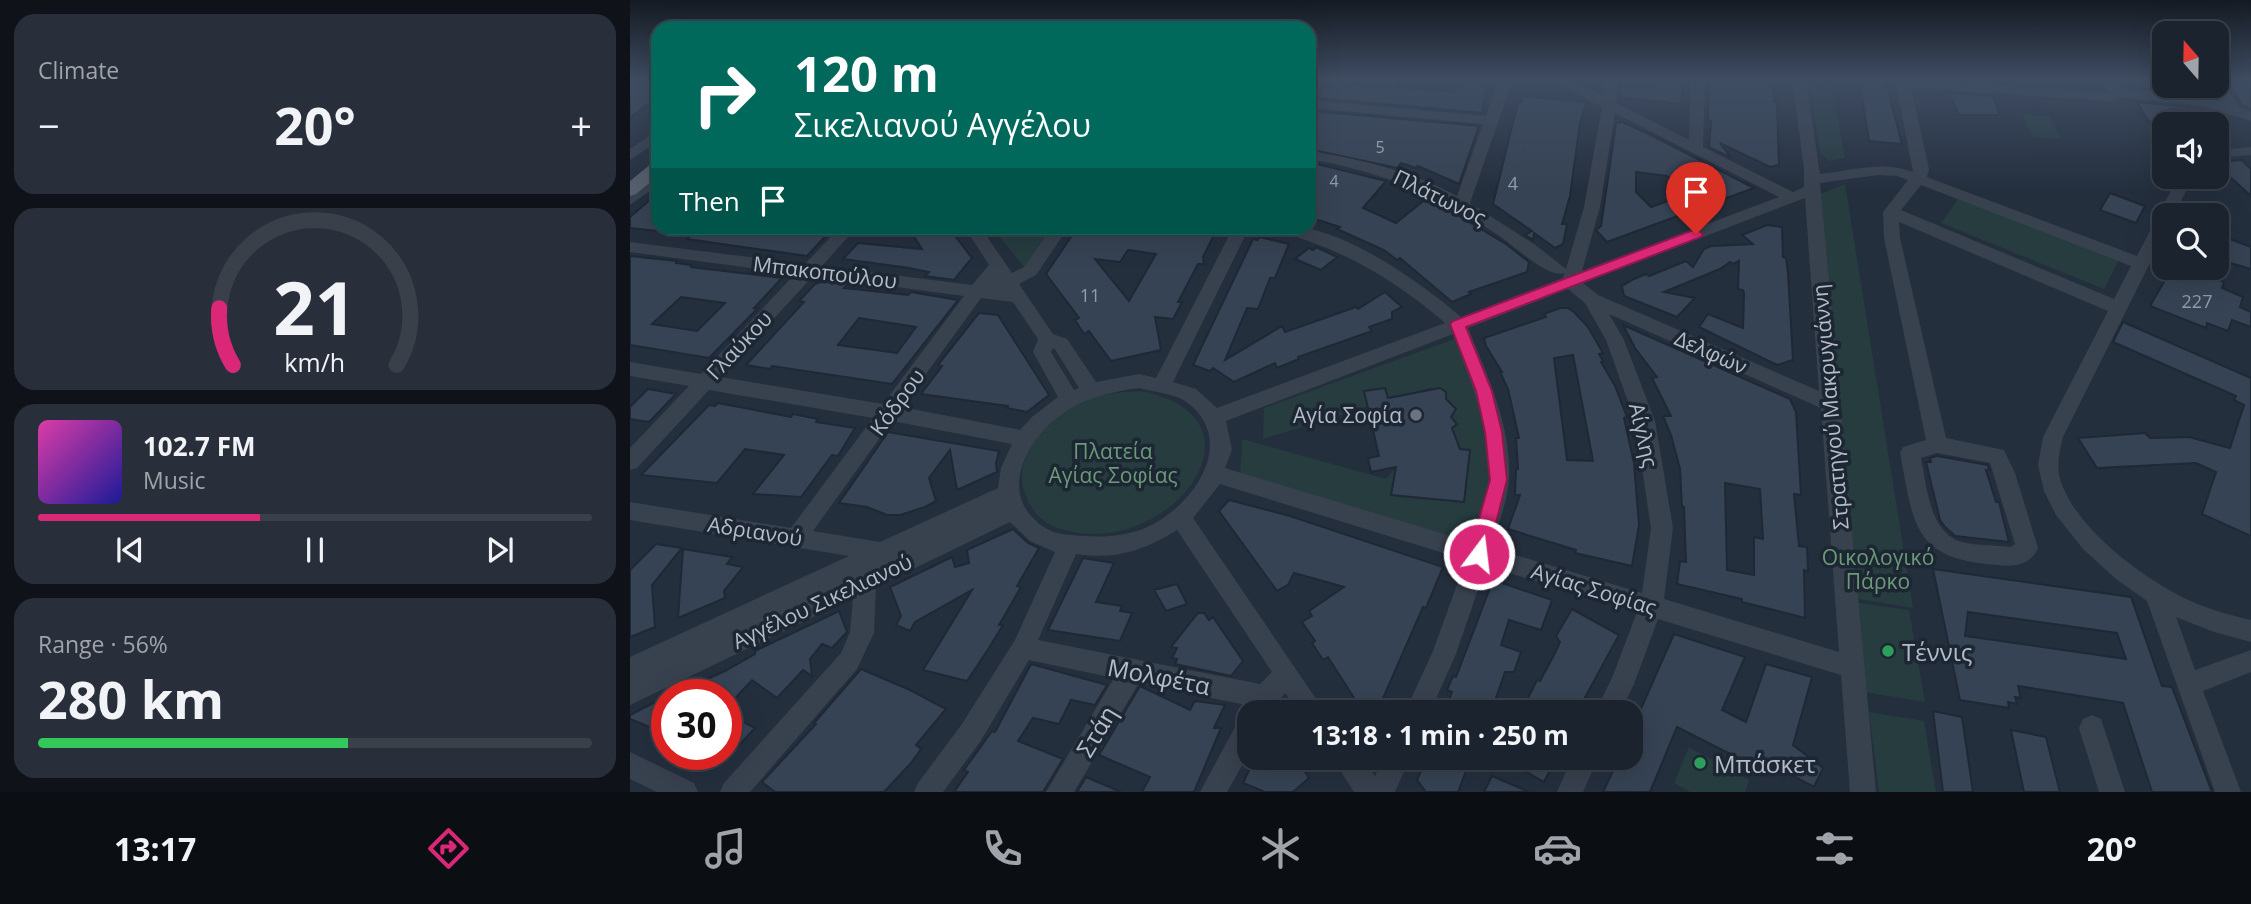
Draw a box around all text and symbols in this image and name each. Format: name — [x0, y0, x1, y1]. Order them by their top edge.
north arrow — [2152, 21, 2230, 98]
map controls — [2152, 21, 2229, 280]
text: 120 m — [794, 40, 939, 106]
icon: right — [679, 49, 770, 140]
text: Climate — [38, 54, 119, 86]
text: 20° — [274, 89, 356, 160]
text: − — [38, 99, 60, 151]
text: + — [570, 99, 592, 151]
text: Σικελιανού Αγγέλου — [794, 103, 1091, 146]
button: sound — [2152, 112, 2229, 189]
house number: 5 — [1375, 136, 1385, 158]
pin — [1666, 162, 1726, 234]
street label: Πλάτωνος — [1389, 163, 1491, 231]
house number: 4 — [1329, 170, 1339, 192]
house number: 4 — [1508, 171, 1518, 195]
icon: arrive — [1677, 173, 1715, 211]
icon: arrive — [754, 182, 792, 220]
text: Then — [679, 183, 740, 219]
button: search — [2152, 203, 2229, 280]
street label: Μπακοπούλου — [751, 249, 899, 295]
text: 21 — [273, 257, 357, 356]
house number: 11 — [1080, 283, 1100, 307]
street label: Στρατηγού Μακρυγιάννη — [1805, 283, 1855, 531]
house number: 227 — [2182, 289, 2212, 313]
street label: Γλαύκου — [700, 305, 778, 385]
street label: Δελφών — [1671, 324, 1751, 380]
text: km/h — [285, 345, 345, 379]
street label: Κόδρου — [863, 363, 931, 441]
street label: Αίγλης — [1623, 400, 1665, 470]
place label: Αγία Σοφία — [1293, 401, 1402, 429]
marker: Αγία Σοφία — [1408, 407, 1424, 423]
text: 102.7 FM — [143, 428, 255, 464]
park label: Πλατεία Αγίας Σοφίας — [1048, 437, 1178, 489]
text: Music — [143, 464, 206, 496]
street label: Αδριανού — [706, 510, 804, 552]
position arrow — [1442, 517, 1516, 591]
icon: previous — [111, 531, 149, 569]
icon: pause — [296, 531, 334, 569]
icon: next — [481, 531, 519, 569]
park label: Οικολογικό Πάρκο — [1822, 543, 1934, 595]
street label: Αγγέλου Σικελιανού — [728, 547, 916, 655]
street label: Αγίας Σοφίας — [1528, 557, 1660, 621]
text: Range · 56% — [38, 628, 168, 660]
place label: Τέννις — [1902, 635, 1972, 668]
marker: Τέννις — [1880, 643, 1896, 659]
street label: Μολφέτα — [1105, 650, 1213, 702]
text: 280 km — [38, 663, 224, 734]
speed limit sign: 30 — [651, 679, 742, 770]
street label: Στάη — [1068, 699, 1124, 763]
text: 13:18 · 1 min · 250 m — [1311, 717, 1569, 753]
place label: Μπάσκετ — [1714, 747, 1816, 780]
marker: Μπάσκετ — [1692, 755, 1708, 771]
icon: directions — [424, 824, 473, 873]
icon: music — [701, 824, 750, 873]
icon: phone — [978, 824, 1027, 873]
icon: climate — [1256, 824, 1305, 873]
icon: car — [1533, 824, 1582, 873]
icon: filters — [1810, 824, 1859, 873]
text: 13:17 — [114, 827, 196, 870]
text: 20° — [2087, 827, 2137, 870]

